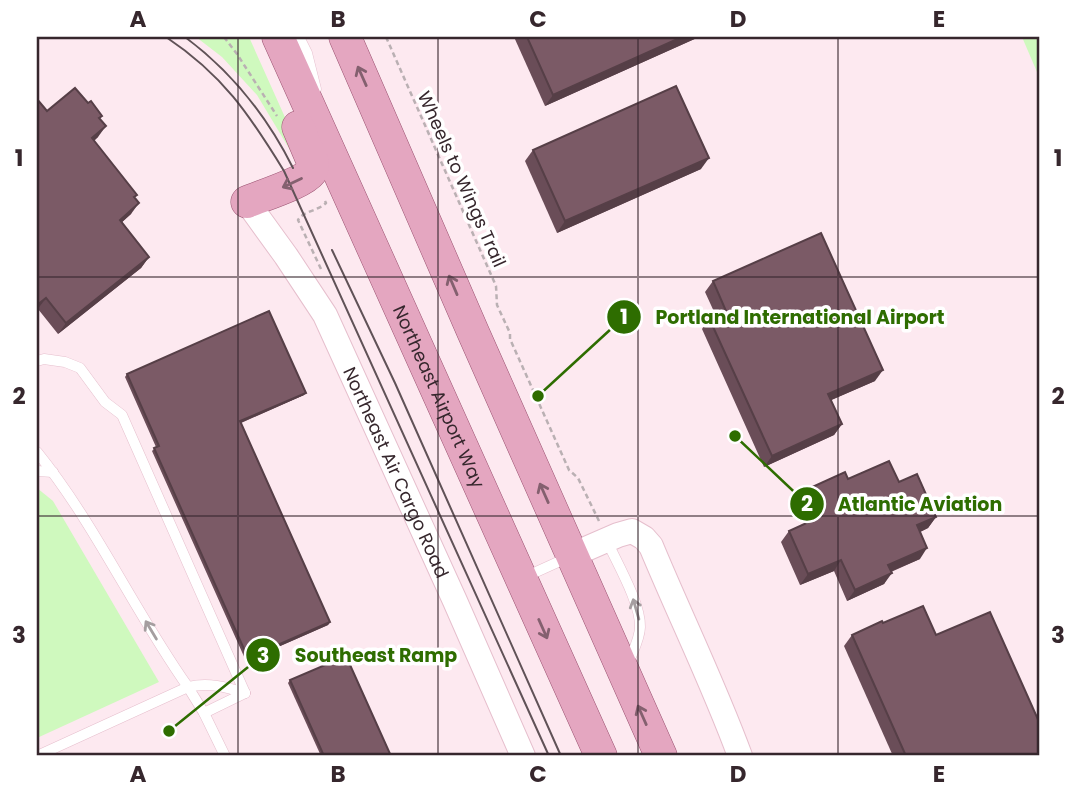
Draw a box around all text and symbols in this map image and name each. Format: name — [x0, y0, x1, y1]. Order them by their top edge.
text: A — [130, 3, 147, 35]
text: B — [330, 3, 346, 35]
text: C — [529, 3, 547, 35]
text: D — [730, 3, 746, 35]
text: E — [933, 3, 945, 35]
one-way arrow — [355, 66, 368, 87]
street label: Wheels to Wings Trail — [412, 87, 512, 271]
text: 1 — [15, 142, 23, 174]
text: 1 — [1054, 142, 1062, 174]
one-way arrow — [282, 177, 303, 190]
one-way arrow — [445, 275, 458, 296]
callout: Portland International Airport — [607, 297, 959, 337]
street label: Northeast Airport Way — [387, 301, 491, 492]
text: 1 — [620, 302, 628, 331]
text: Portland International Airport — [655, 304, 945, 331]
street label: Northeast Air Cargo Road — [338, 363, 455, 582]
text: 2 — [12, 380, 26, 412]
text: 2 — [1051, 380, 1065, 412]
one-way arrow — [537, 483, 550, 504]
callout: Atlantic Aviation — [789, 484, 1017, 524]
text: 2 — [801, 489, 813, 518]
text: Atlantic Aviation — [838, 491, 1002, 518]
one-way arrow — [629, 599, 642, 621]
one-way arrow — [537, 617, 550, 639]
text: 3 — [12, 619, 26, 651]
text: 3 — [1051, 619, 1065, 651]
one-way arrow — [144, 620, 158, 640]
callout: Southeast Ramp — [246, 635, 471, 675]
text: 3 — [257, 641, 269, 670]
text: Southeast Ramp — [295, 642, 457, 669]
one-way arrow — [635, 705, 648, 726]
text: A — [130, 758, 147, 790]
text: B — [330, 758, 346, 790]
text: C — [529, 758, 547, 790]
text: D — [730, 758, 746, 790]
text: E — [933, 758, 945, 790]

